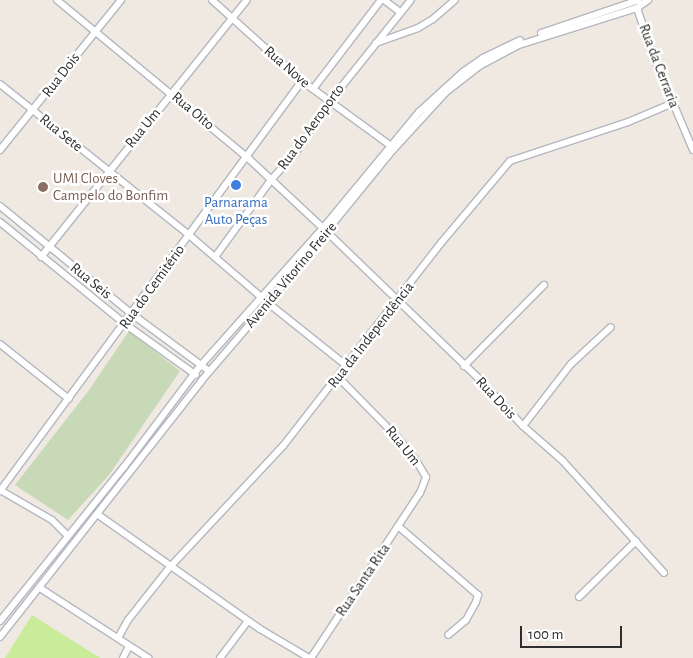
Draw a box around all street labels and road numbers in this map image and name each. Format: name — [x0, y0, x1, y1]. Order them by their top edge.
street label: Rua da Cerraria — [635, 22, 683, 110]
street label: Rua Nove — [260, 42, 314, 92]
street label: Rua Dois — [38, 49, 84, 101]
street label: Rua do Aeroporto — [274, 81, 348, 173]
street label: Rua Oito — [168, 88, 218, 134]
street label: Rua Um — [121, 104, 165, 152]
street label: Rua Sete — [36, 110, 86, 156]
street label: Avenida Vitorino Freire — [241, 218, 341, 332]
street label: Rua do Cemitério — [115, 241, 189, 333]
street label: Rua Seis — [67, 259, 115, 303]
street label: Rua da Independência — [324, 278, 418, 392]
street label: Rua Dois — [472, 373, 520, 423]
street label: Rua Um — [381, 422, 425, 470]
street label: Rua Santa Rita — [332, 540, 394, 620]

